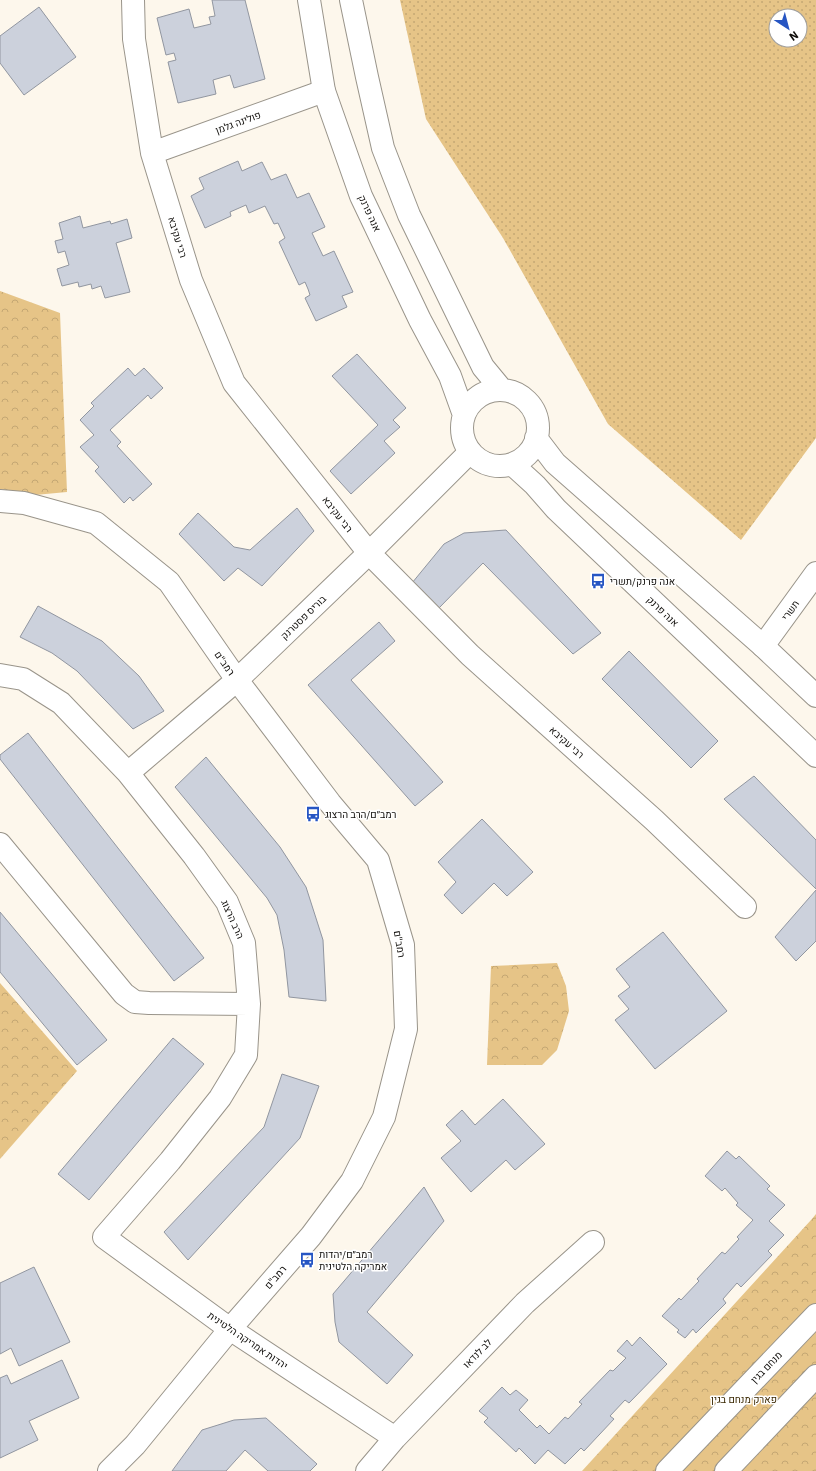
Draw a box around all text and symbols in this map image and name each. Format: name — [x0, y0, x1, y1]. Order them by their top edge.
north arrow — [768, 8, 808, 48]
text: N — [787, 28, 801, 44]
street label: פולינה גלמן — [214, 108, 263, 137]
street label: אנה פרנק — [355, 193, 384, 234]
street label: רבי עקיבא — [165, 215, 190, 259]
street label: רבי עקיבא — [319, 494, 356, 535]
bus stop icon: אנה פרנק/תשרי — [589, 572, 607, 590]
place label: אנה פרנק/תשרי — [610, 575, 675, 588]
street label: בוריס פסטרנק — [278, 592, 329, 642]
street label: אנה פרנק — [644, 593, 681, 630]
street label: תשרי — [779, 598, 802, 623]
street label: רמב"ם — [212, 648, 238, 678]
street label: רבי עקיבא — [547, 723, 587, 761]
bus stop icon: רמב״ם/הרב הרצוג — [304, 805, 322, 823]
place label: רמב״ם/הרב הרצוג — [325, 808, 397, 821]
street label: הרב הרצוג — [218, 898, 247, 941]
street label: רמב"ם — [391, 930, 408, 959]
place label: רמב״ם/יהדות אמריקה הלטינית — [319, 1248, 387, 1273]
bus stop icon: רמב״ם/יהדות אמריקה הלטינית — [298, 1251, 316, 1269]
street label: רמב"ם — [262, 1263, 289, 1292]
street label: יהדות אמריקה הלטינית — [205, 1309, 290, 1372]
street label: לב לנדאו — [460, 1336, 495, 1371]
street label: מנחם בגין — [748, 1349, 785, 1386]
park label: פארק מנחם בגין — [711, 1393, 777, 1406]

